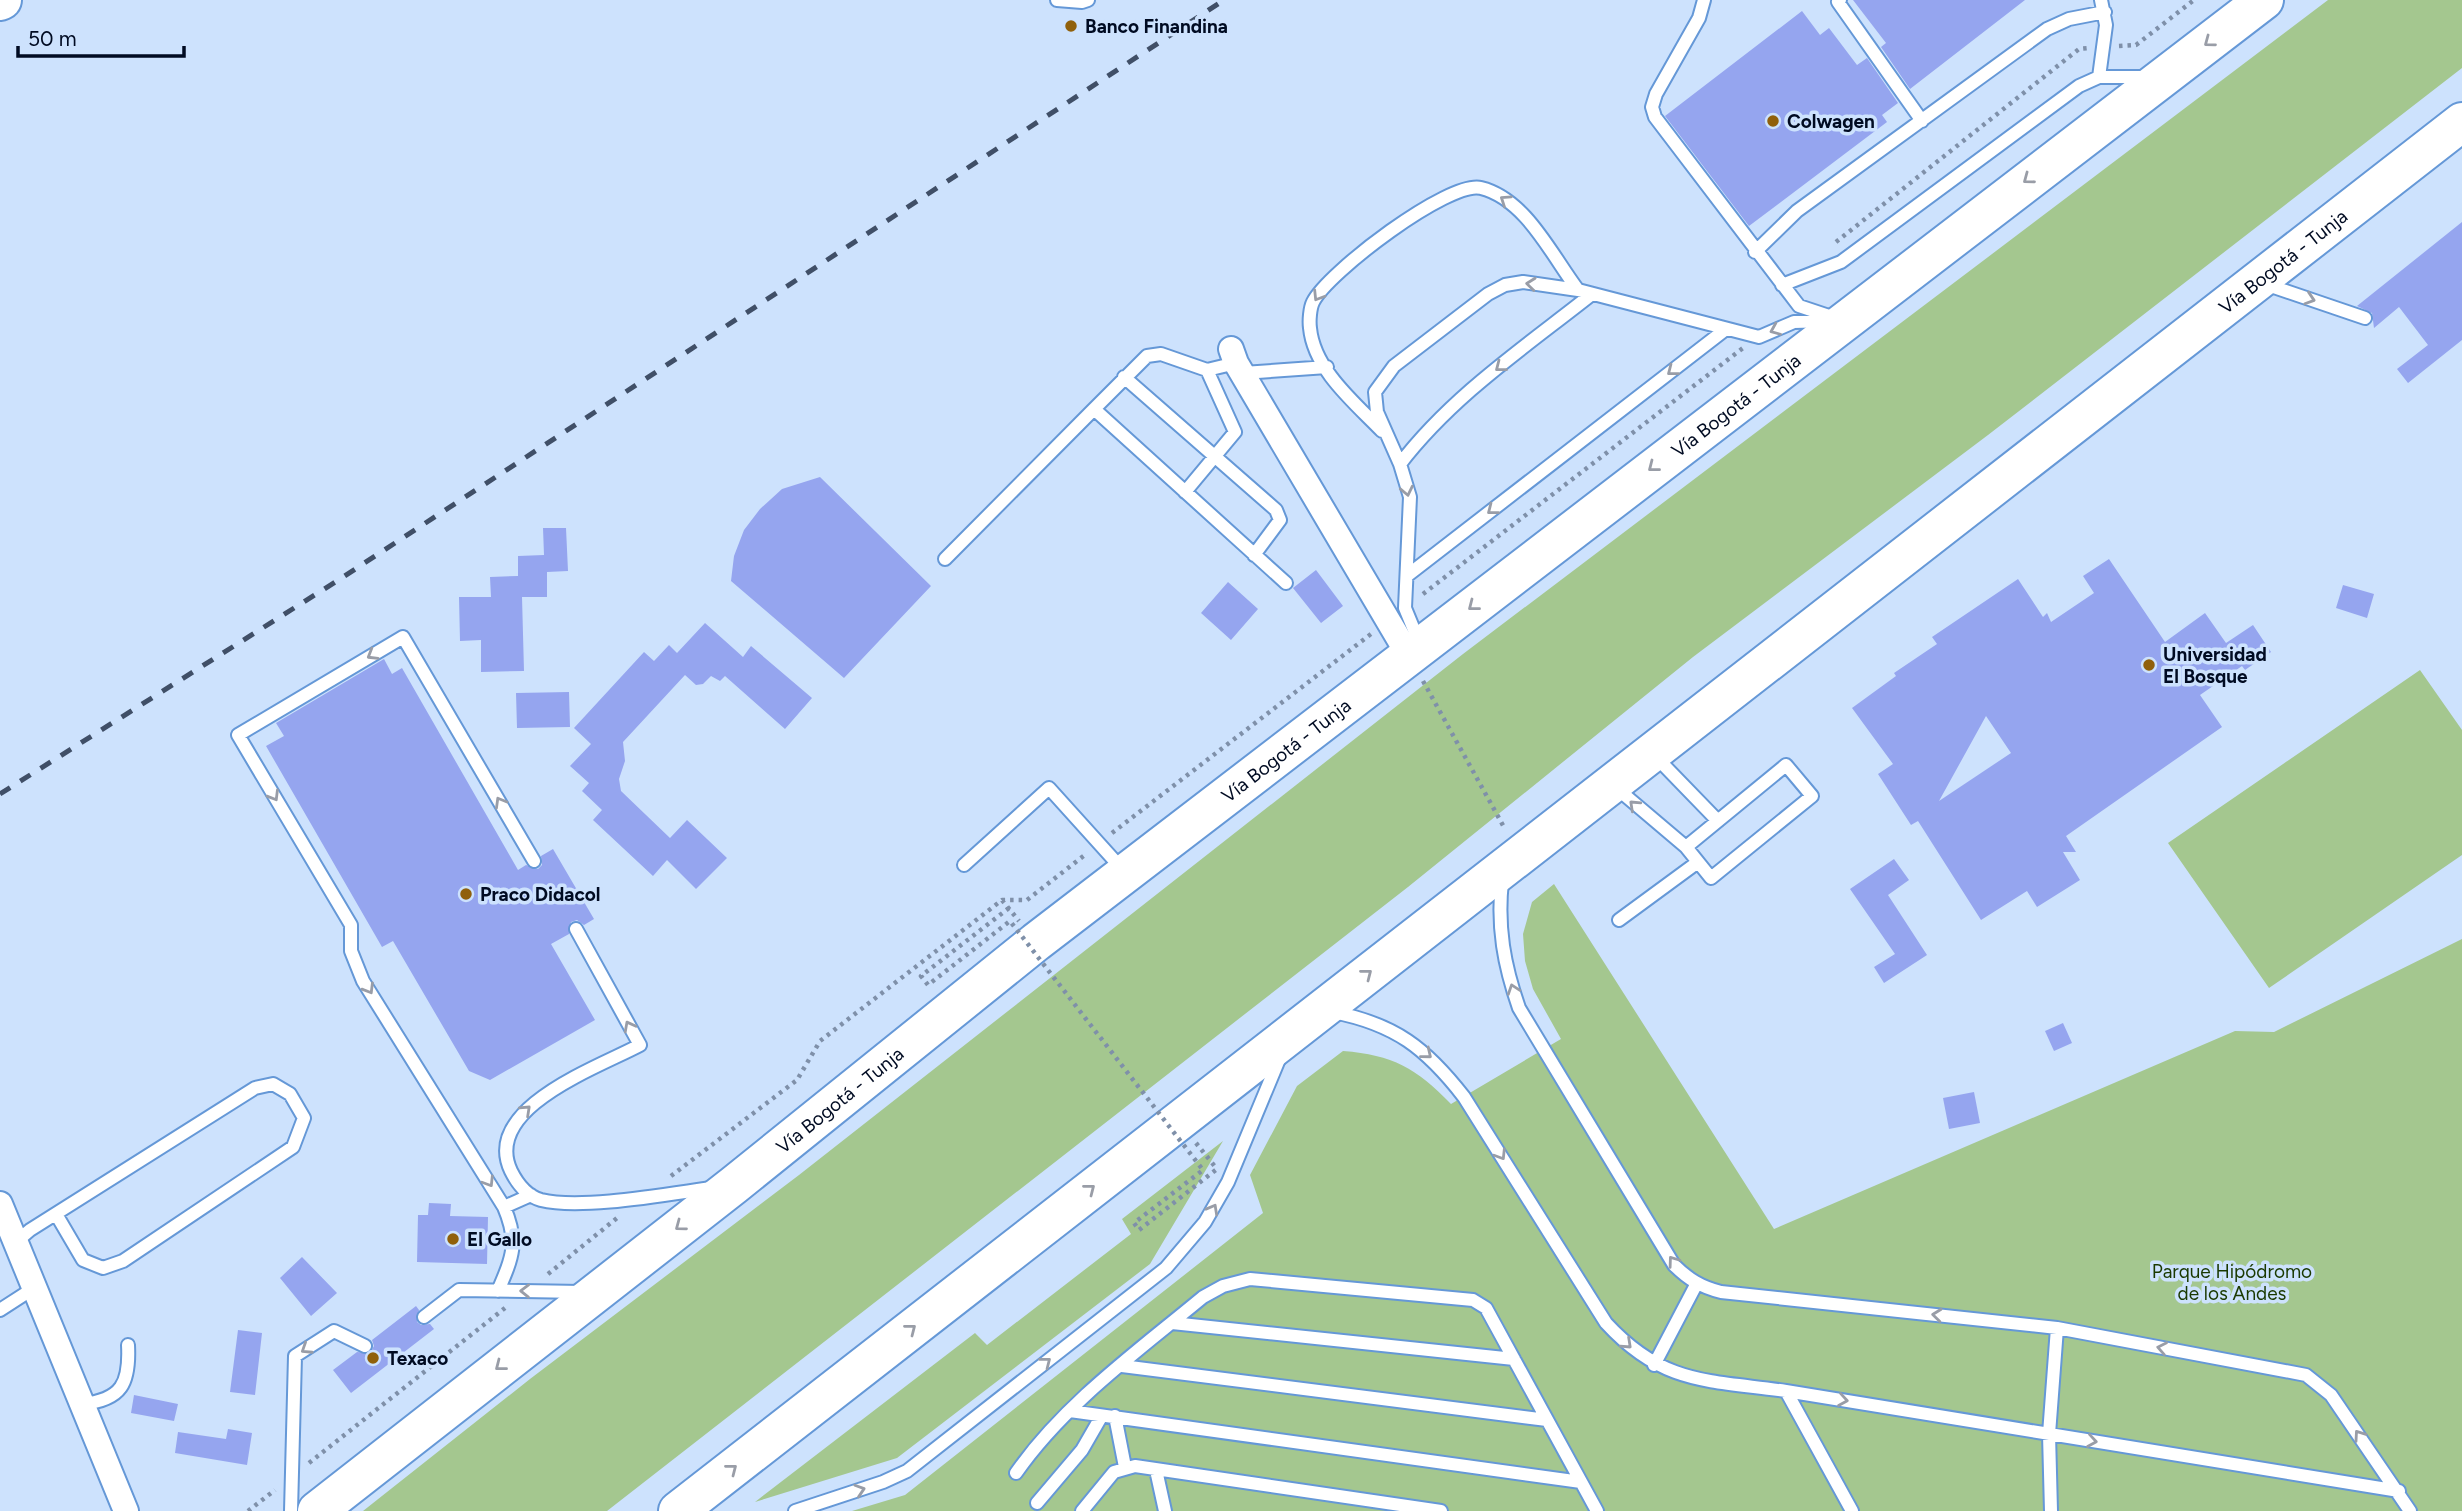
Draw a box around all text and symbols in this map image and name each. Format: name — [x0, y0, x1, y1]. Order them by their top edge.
scale bar — [18, 14, 184, 58]
place label: Banco Finandina — [1085, 15, 1228, 38]
marker: Banco Finandina — [1063, 18, 1079, 34]
text: 50 m — [28, 26, 77, 51]
one-way arrow — [2205, 33, 2217, 46]
place label: Colwagen — [1787, 110, 1875, 133]
marker: Colwagen — [1765, 113, 1781, 129]
one-way arrow — [2024, 171, 2036, 184]
one-way arrow — [1500, 196, 1513, 208]
street label: Vía Bogotá - Tunja — [2214, 204, 2352, 319]
one-way arrow — [1525, 277, 1536, 292]
one-way arrow — [1314, 288, 1327, 301]
one-way arrow — [2303, 291, 2315, 305]
one-way arrow — [1770, 321, 1782, 335]
street label: Vía Bogotá - Tunja — [1667, 348, 1805, 462]
one-way arrow — [1495, 358, 1507, 371]
one-way arrow — [1667, 362, 1680, 375]
one-way arrow — [1649, 458, 1661, 471]
one-way arrow — [1399, 485, 1413, 497]
one-way arrow — [1487, 501, 1500, 514]
one-way arrow — [1469, 597, 1481, 610]
place label: Universidad El Bosque — [2163, 643, 2267, 688]
one-way arrow — [366, 647, 379, 660]
marker: Universidad El Bosque — [2141, 657, 2157, 673]
street label: Vía Bogotá - Tunja — [1217, 693, 1355, 807]
one-way arrow — [266, 789, 279, 802]
one-way arrow — [495, 796, 508, 809]
one-way arrow — [1629, 801, 1642, 813]
place label: Praco Didacol — [480, 883, 600, 906]
marker: Praco Didacol — [458, 886, 474, 902]
one-way arrow — [1359, 969, 1371, 982]
one-way arrow — [360, 982, 373, 995]
one-way arrow — [1507, 984, 1521, 996]
one-way arrow — [624, 1020, 637, 1033]
street label: Vía Bogotá - Tunja — [771, 1042, 908, 1158]
one-way arrow — [1418, 1046, 1431, 1058]
one-way arrow — [518, 1106, 531, 1118]
one-way arrow — [1492, 1147, 1505, 1160]
one-way arrow — [480, 1175, 493, 1188]
one-way arrow — [1083, 1184, 1095, 1197]
one-way arrow — [1205, 1204, 1218, 1216]
one-way arrow — [675, 1218, 688, 1230]
place label: El Gallo — [467, 1228, 532, 1251]
marker: El Gallo — [445, 1231, 461, 1247]
one-way arrow — [1668, 1256, 1681, 1269]
park label: Parque Hipódromo de los Andes — [2152, 1260, 2312, 1305]
one-way arrow — [519, 1283, 530, 1299]
one-way arrow — [1931, 1307, 1943, 1322]
one-way arrow — [904, 1324, 916, 1337]
one-way arrow — [1619, 1335, 1632, 1348]
one-way arrow — [300, 1341, 313, 1354]
one-way arrow — [2156, 1341, 2168, 1356]
place label: Texaco — [387, 1347, 448, 1370]
marker: Texaco — [365, 1350, 381, 1366]
one-way arrow — [496, 1357, 508, 1370]
one-way arrow — [1039, 1357, 1051, 1370]
one-way arrow — [1837, 1392, 1849, 1407]
one-way arrow — [2355, 1430, 2367, 1443]
one-way arrow — [2086, 1433, 2097, 1448]
one-way arrow — [724, 1465, 737, 1477]
one-way arrow — [854, 1483, 866, 1498]

